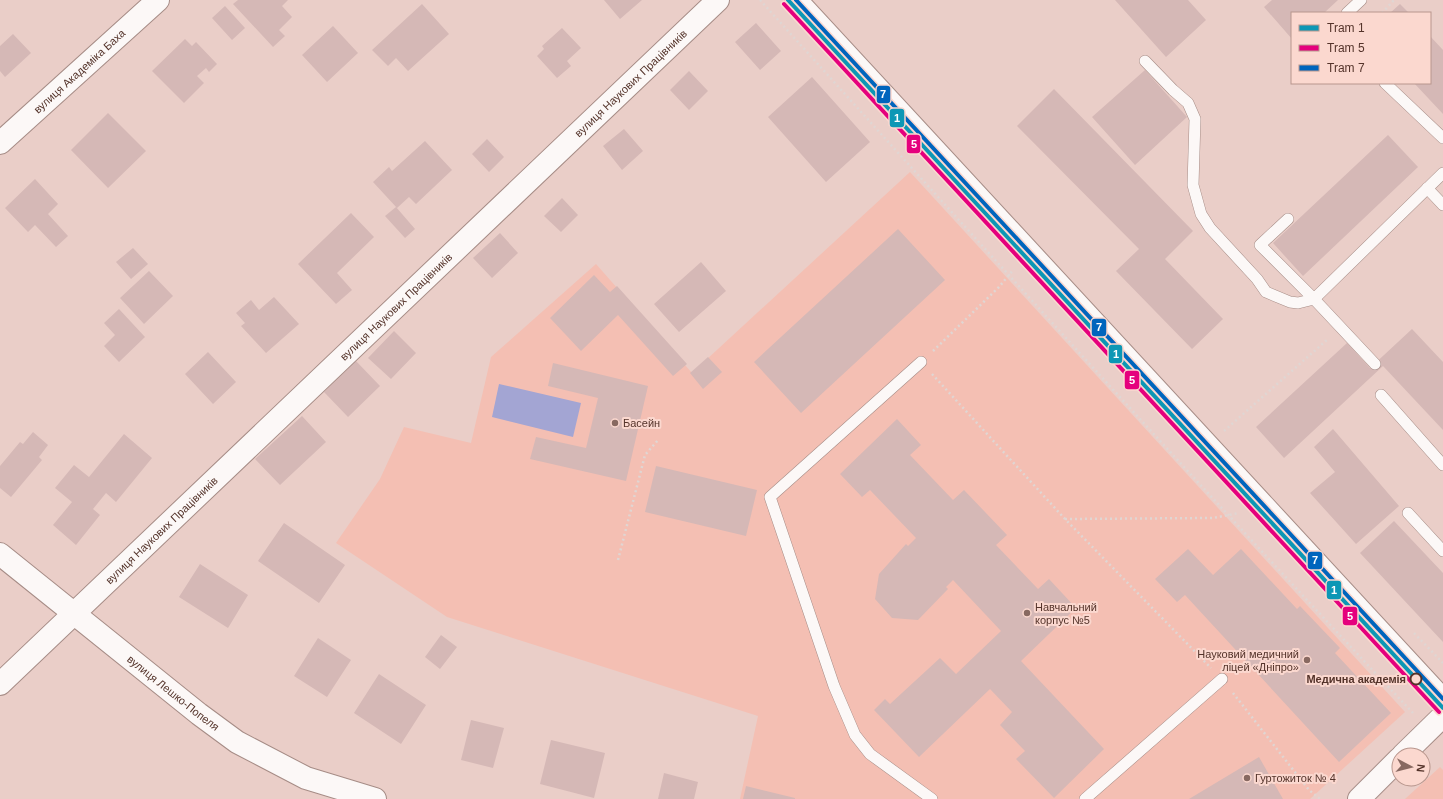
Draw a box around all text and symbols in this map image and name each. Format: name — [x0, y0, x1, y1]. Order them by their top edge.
legend — [1291, 12, 1431, 84]
text: Tram 1 — [1327, 21, 1365, 35]
street label: вулиця Академіка Баха — [31, 26, 128, 116]
street label: вулиця Наукових Працівників — [572, 27, 689, 139]
text: Tram 5 — [1327, 41, 1365, 55]
text: Tram 7 — [1327, 61, 1365, 75]
line badge: 7 — [876, 85, 891, 104]
text: 7 — [880, 88, 886, 100]
line badge: 1 — [889, 108, 905, 128]
text: 1 — [894, 112, 900, 124]
line badge: 5 — [906, 134, 921, 154]
text: 5 — [911, 138, 917, 150]
street label: вулиця Наукових Працівників — [338, 251, 455, 363]
line badge: 7 — [1091, 318, 1107, 337]
text: 7 — [1096, 321, 1102, 333]
line badge: 1 — [1108, 344, 1123, 364]
text: 1 — [1113, 348, 1119, 360]
line badge: 5 — [1124, 370, 1140, 390]
text: 5 — [1129, 374, 1135, 386]
place label: Басейн — [623, 417, 660, 429]
marker: Басейн — [610, 418, 620, 428]
street label: вулиця Наукових Працівників — [103, 474, 220, 586]
line badge: 7 — [1307, 551, 1323, 570]
text: 7 — [1312, 554, 1318, 566]
line badge: 1 — [1326, 580, 1342, 600]
text: 1 — [1331, 584, 1337, 596]
place label: Навчальний корпус №5 — [1035, 601, 1097, 626]
line badge: 5 — [1342, 606, 1358, 626]
marker: Навчальний корпус №5 — [1022, 608, 1032, 618]
text: 5 — [1347, 610, 1353, 622]
place label: Науковий медичний ліцей «Дніпро» — [1197, 648, 1299, 673]
street label: вулиця Лешко-Попеля — [125, 653, 222, 733]
marker: Науковий медичний ліцей «Дніпро» — [1302, 655, 1312, 665]
marker: Медична академія — [1409, 672, 1423, 686]
place label: Медична академія — [1306, 673, 1406, 685]
north arrow — [1391, 747, 1431, 787]
text: N — [1414, 764, 1427, 773]
place label: Гуртожиток № 4 — [1255, 772, 1336, 784]
marker: Гуртожиток № 4 — [1242, 773, 1252, 783]

